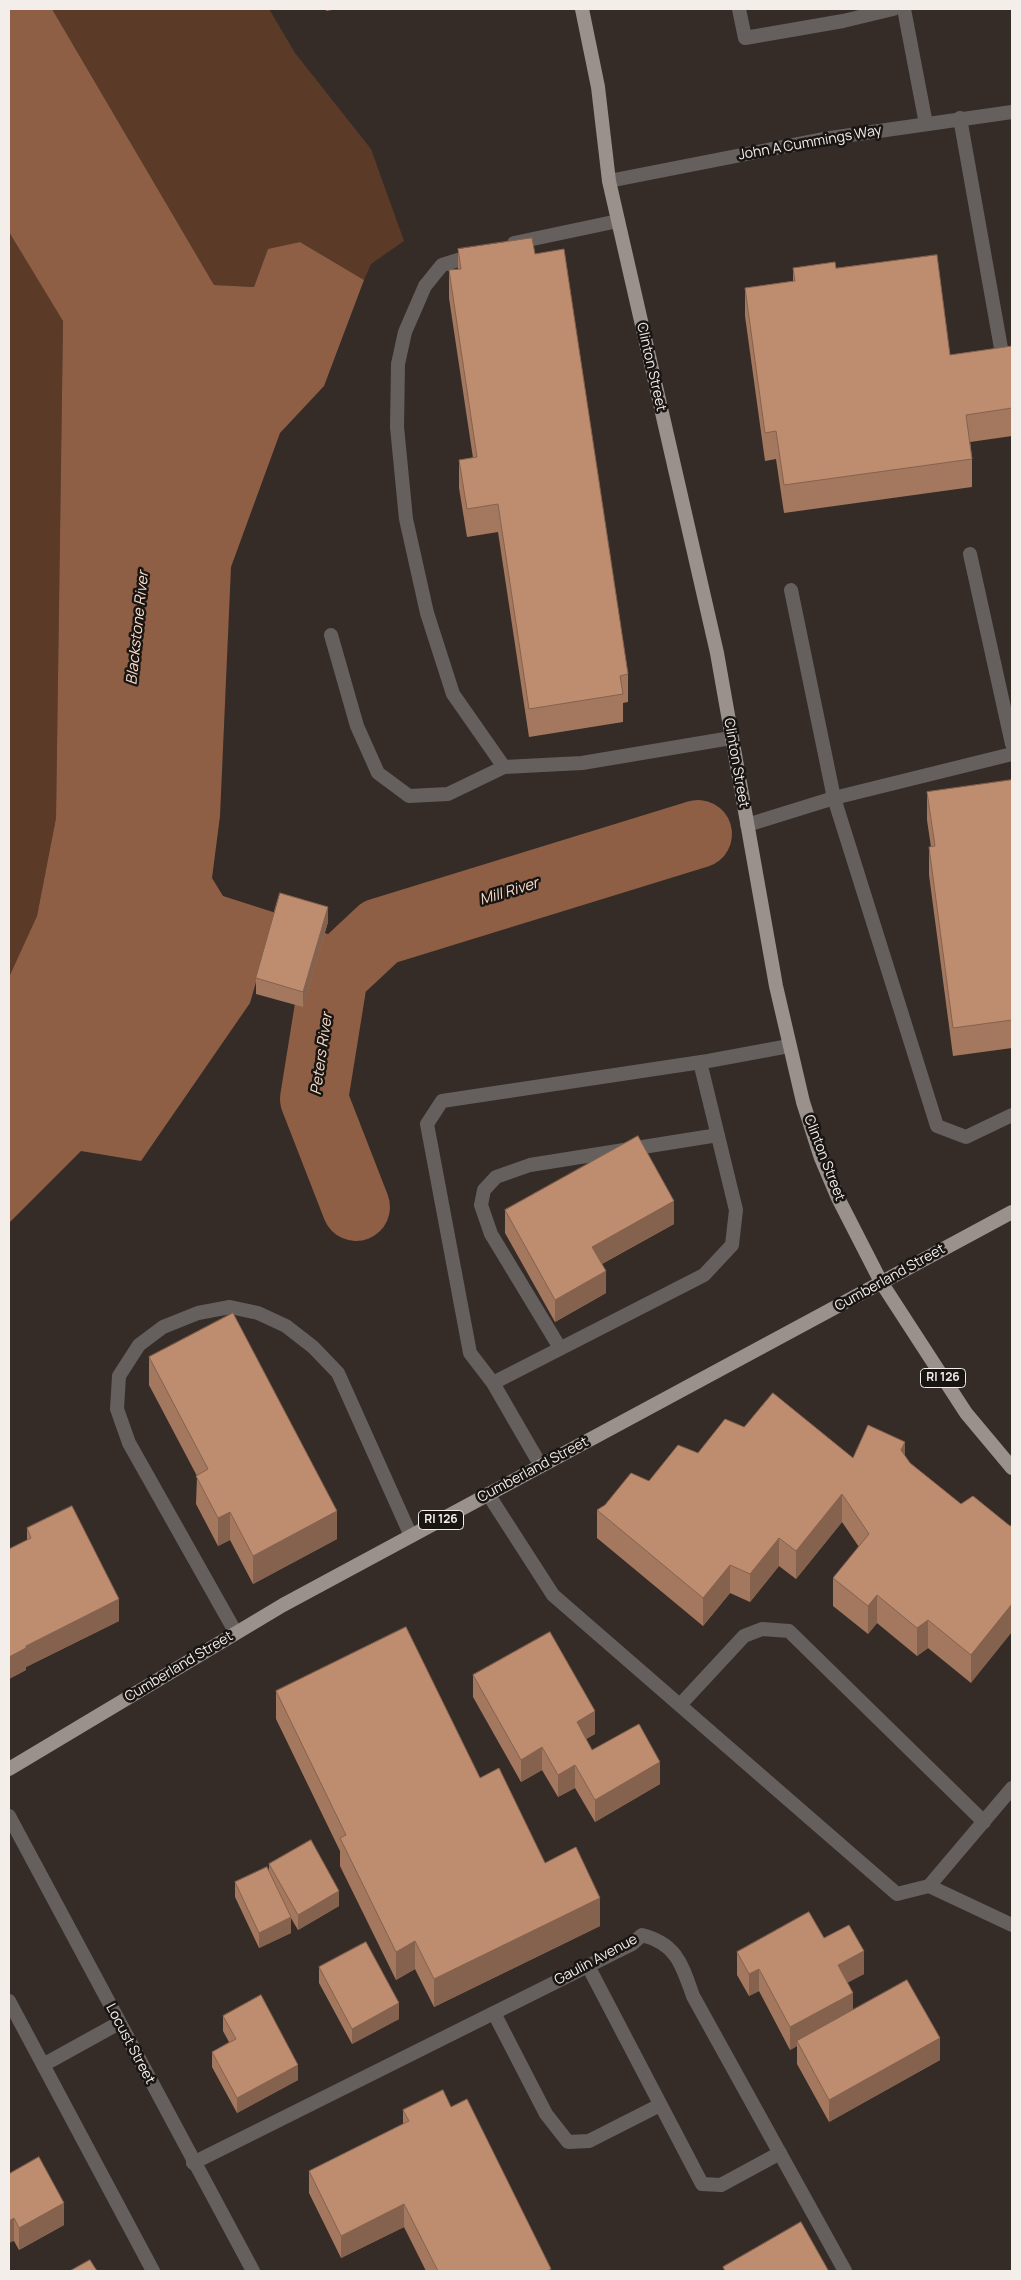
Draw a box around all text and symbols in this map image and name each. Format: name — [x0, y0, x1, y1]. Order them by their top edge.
street label: John A Cummings Way — [737, 122, 883, 164]
street label: Clinton Street — [633, 321, 669, 413]
water label: Blackstone River — [123, 570, 153, 686]
street label: Clinton Street — [720, 717, 752, 809]
water label: Mill River — [477, 875, 541, 909]
water label: Peters River — [307, 1012, 337, 1096]
street label: Clinton Street — [800, 1113, 848, 1203]
street label: Cumberland Street — [832, 1241, 948, 1315]
road number: RI 126 — [920, 1369, 966, 1388]
street label: Cumberland Street — [475, 1434, 591, 1506]
road number: RI 126 — [418, 1510, 464, 1530]
street label: Cumberland Street — [122, 1628, 236, 1706]
street label: Gaulin Avenue — [552, 1931, 640, 1989]
street label: Locust Street — [102, 2001, 158, 2087]

